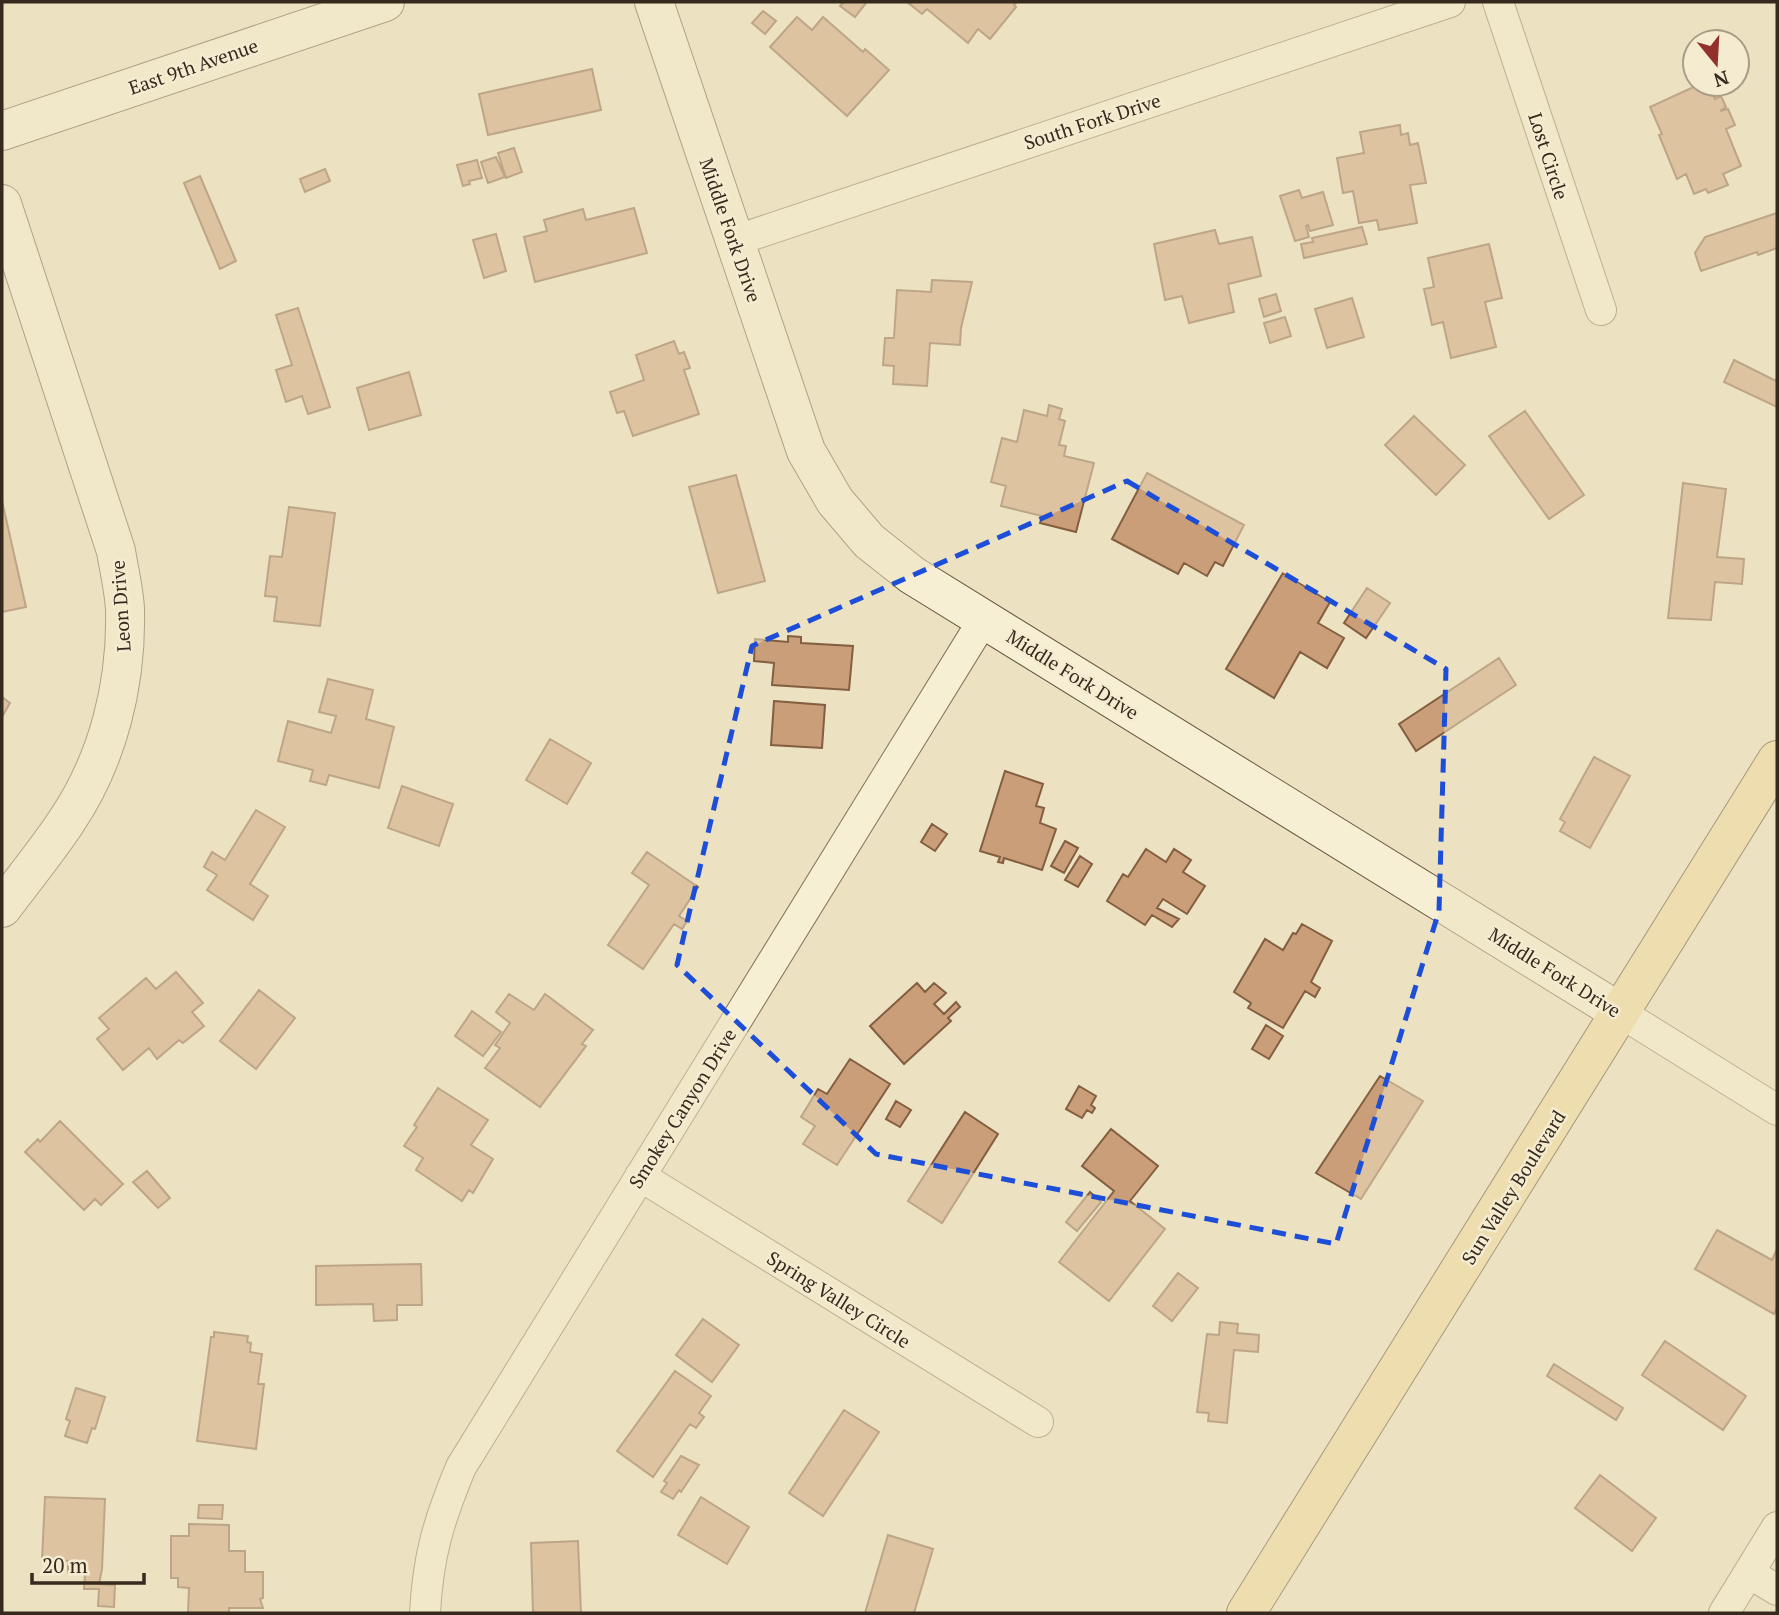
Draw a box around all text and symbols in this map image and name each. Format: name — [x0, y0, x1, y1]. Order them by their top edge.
north arrow — [1681, 28, 1751, 98]
street label: East 9th Avenue — [125, 32, 261, 100]
text: N — [1710, 66, 1732, 94]
street label: South Fork Drive — [1020, 87, 1164, 155]
street label: Lost Circle — [1523, 109, 1575, 203]
street label: Middle Fork Drive — [695, 155, 767, 305]
street label: Leon Drive — [104, 559, 136, 653]
street label: Middle Fork Drive — [1002, 623, 1144, 725]
street label: Middle Fork Drive — [1484, 921, 1626, 1023]
street label: Smokey Canyon Drive — [623, 1023, 741, 1193]
street label: Sun Valley Boulevard — [1455, 1105, 1571, 1269]
street label: Spring Valley Circle — [763, 1245, 915, 1353]
scale bar — [32, 1542, 144, 1586]
text: 20 m — [42, 1551, 88, 1579]

